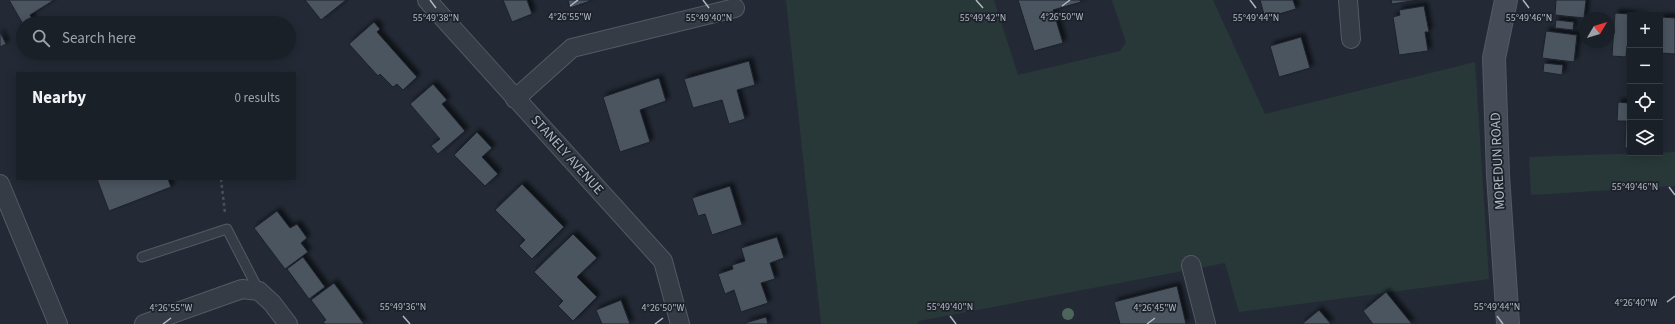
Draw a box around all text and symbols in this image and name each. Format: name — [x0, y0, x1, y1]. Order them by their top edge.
text: 4°26'55"W — [549, 10, 592, 24]
text: 4°26'50"W — [1041, 10, 1084, 24]
text: 55°49'38"N — [413, 11, 459, 25]
text: 55°49'40"N — [686, 11, 732, 25]
text: 55°49'42"N — [960, 11, 1006, 25]
text: 55°49'44"N — [1233, 11, 1279, 25]
text: 55°49'46"N — [1506, 11, 1552, 25]
north arrow — [1579, 12, 1615, 48]
map controls — [1627, 12, 1663, 156]
button: + — [1627, 12, 1663, 48]
search box — [16, 16, 296, 60]
icon: search — [30, 27, 52, 49]
text: Search here — [62, 28, 136, 49]
button: − — [1627, 48, 1663, 84]
button: locate — [1627, 84, 1663, 120]
text: Nearby — [32, 86, 86, 110]
text: 0 results — [235, 89, 280, 107]
street label: STANELY AVENUE — [526, 111, 608, 199]
street label: MOREDUN ROAD — [1485, 112, 1511, 210]
button: layers — [1627, 120, 1663, 156]
text: 55°49'46"N — [1612, 180, 1658, 194]
text: 4°26'40"W — [1615, 296, 1658, 310]
text: 55°49'36"N — [380, 300, 426, 314]
text: 55°49'40"N — [927, 300, 973, 314]
text: 55°49'44"N — [1474, 300, 1520, 314]
text: 4°26'55"W — [150, 301, 193, 315]
text: 4°26'50"W — [642, 301, 685, 315]
text: 4°26'45"W — [1134, 301, 1177, 315]

